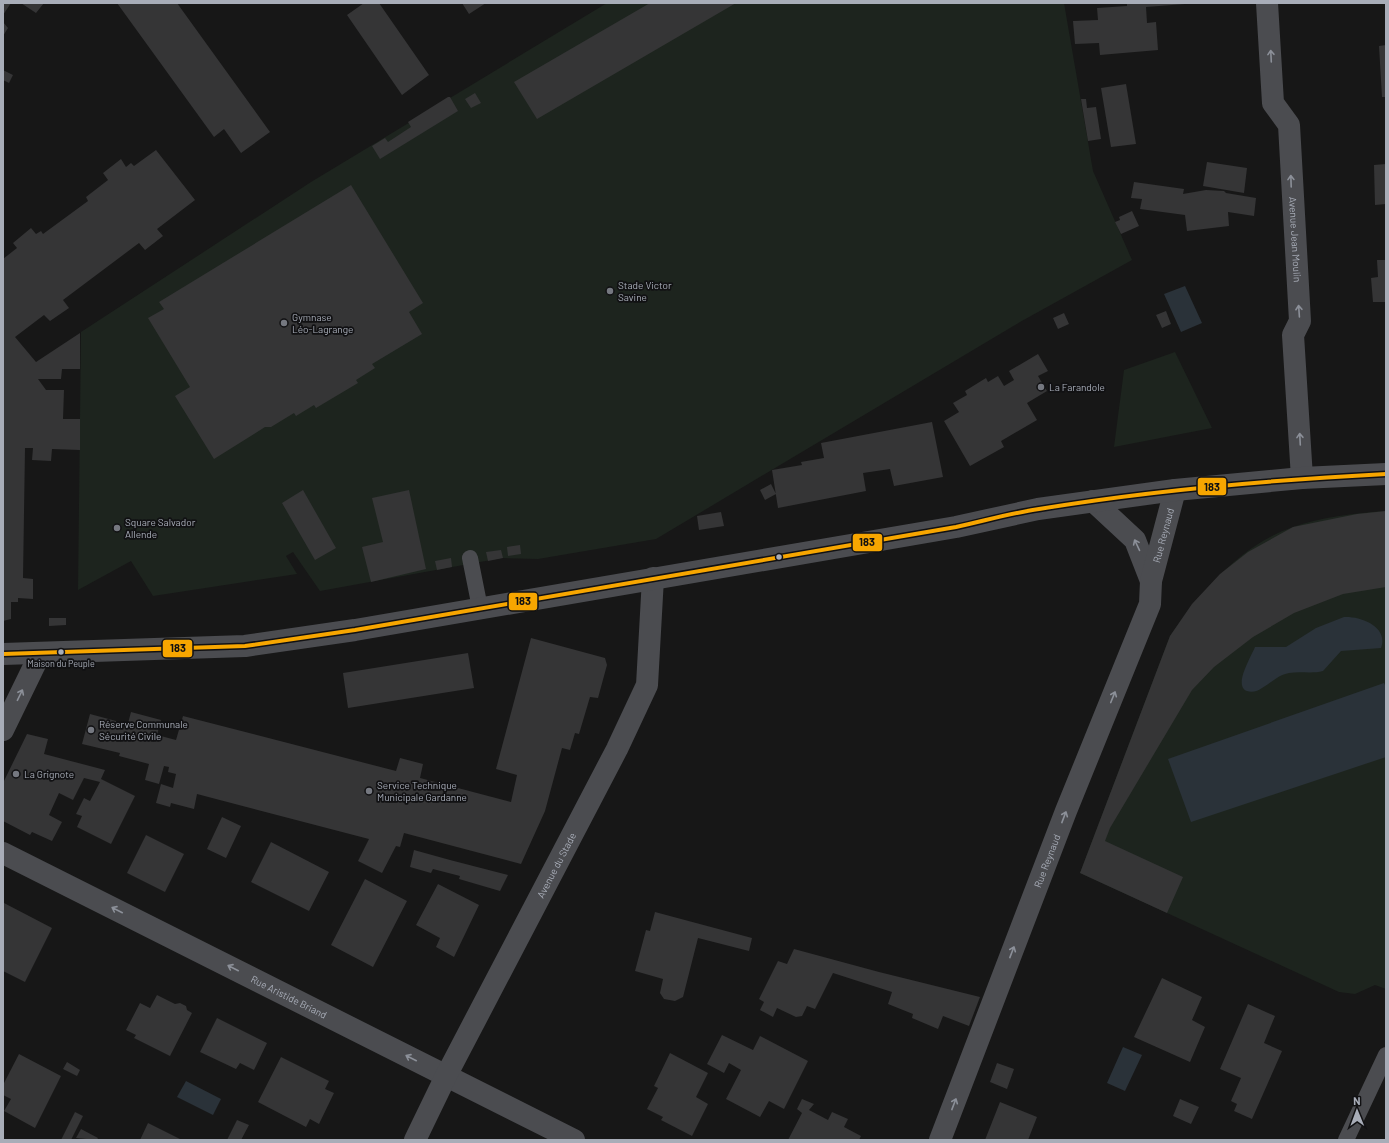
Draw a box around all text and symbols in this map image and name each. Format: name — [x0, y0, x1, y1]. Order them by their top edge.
one-way arrow — [1267, 50, 1274, 63]
one-way arrow — [1287, 175, 1295, 188]
street label: Avenue Jean Moulin — [1287, 196, 1304, 283]
place label: Stade Victor Savine — [618, 279, 672, 303]
marker: Stade Victor Savine — [605, 286, 615, 296]
one-way arrow — [1295, 305, 1302, 318]
place label: Gymnase Léo-Lagrange — [292, 311, 353, 335]
marker: Gymnase Léo-Lagrange — [279, 318, 289, 328]
place label: La Farandole — [1049, 381, 1105, 393]
marker: La Farandole — [1036, 382, 1046, 392]
one-way arrow — [1297, 433, 1304, 446]
line badge: 183 — [1197, 477, 1227, 496]
text: 183 — [1204, 480, 1220, 493]
street label: Rue Reynaud — [1150, 507, 1176, 564]
place label: Square Salvador Allende — [125, 516, 196, 540]
marker: Square Salvador Allende — [112, 523, 122, 533]
line badge: 183 — [852, 533, 883, 552]
text: 183 — [859, 535, 875, 548]
one-way arrow — [1133, 539, 1140, 551]
unlabelled marker — [774, 552, 784, 562]
line badge: 183 — [508, 592, 538, 611]
text: 183 — [515, 594, 531, 607]
line badge: 183 — [162, 639, 193, 658]
text: 183 — [170, 641, 186, 654]
marker: Maison du Peuple — [56, 647, 66, 657]
place label: Maison du Peuple — [27, 658, 95, 669]
one-way arrow — [17, 689, 24, 701]
one-way arrow — [1109, 691, 1117, 703]
place label: Réserve Communale Sécurité Civile — [99, 718, 188, 742]
marker: Réserve Communale Sécurité Civile — [86, 725, 96, 735]
place label: La Grignote — [24, 768, 74, 780]
marker: La Grignote — [11, 769, 21, 779]
place label: Service Technique Municipale Gardanne — [377, 779, 467, 803]
marker: Service Technique Municipale Gardanne — [364, 786, 374, 796]
one-way arrow — [1060, 812, 1068, 824]
street label: Avenue du Stade — [534, 830, 578, 900]
street label: Rue Reynaud — [1031, 832, 1063, 889]
one-way arrow — [111, 906, 123, 913]
one-way arrow — [1009, 946, 1017, 958]
one-way arrow — [227, 964, 239, 971]
street label: Rue Aristide Briand — [249, 973, 329, 1021]
one-way arrow — [406, 1054, 418, 1061]
north arrow — [1337, 1091, 1377, 1131]
text: N — [1353, 1094, 1361, 1107]
one-way arrow — [951, 1098, 959, 1110]

